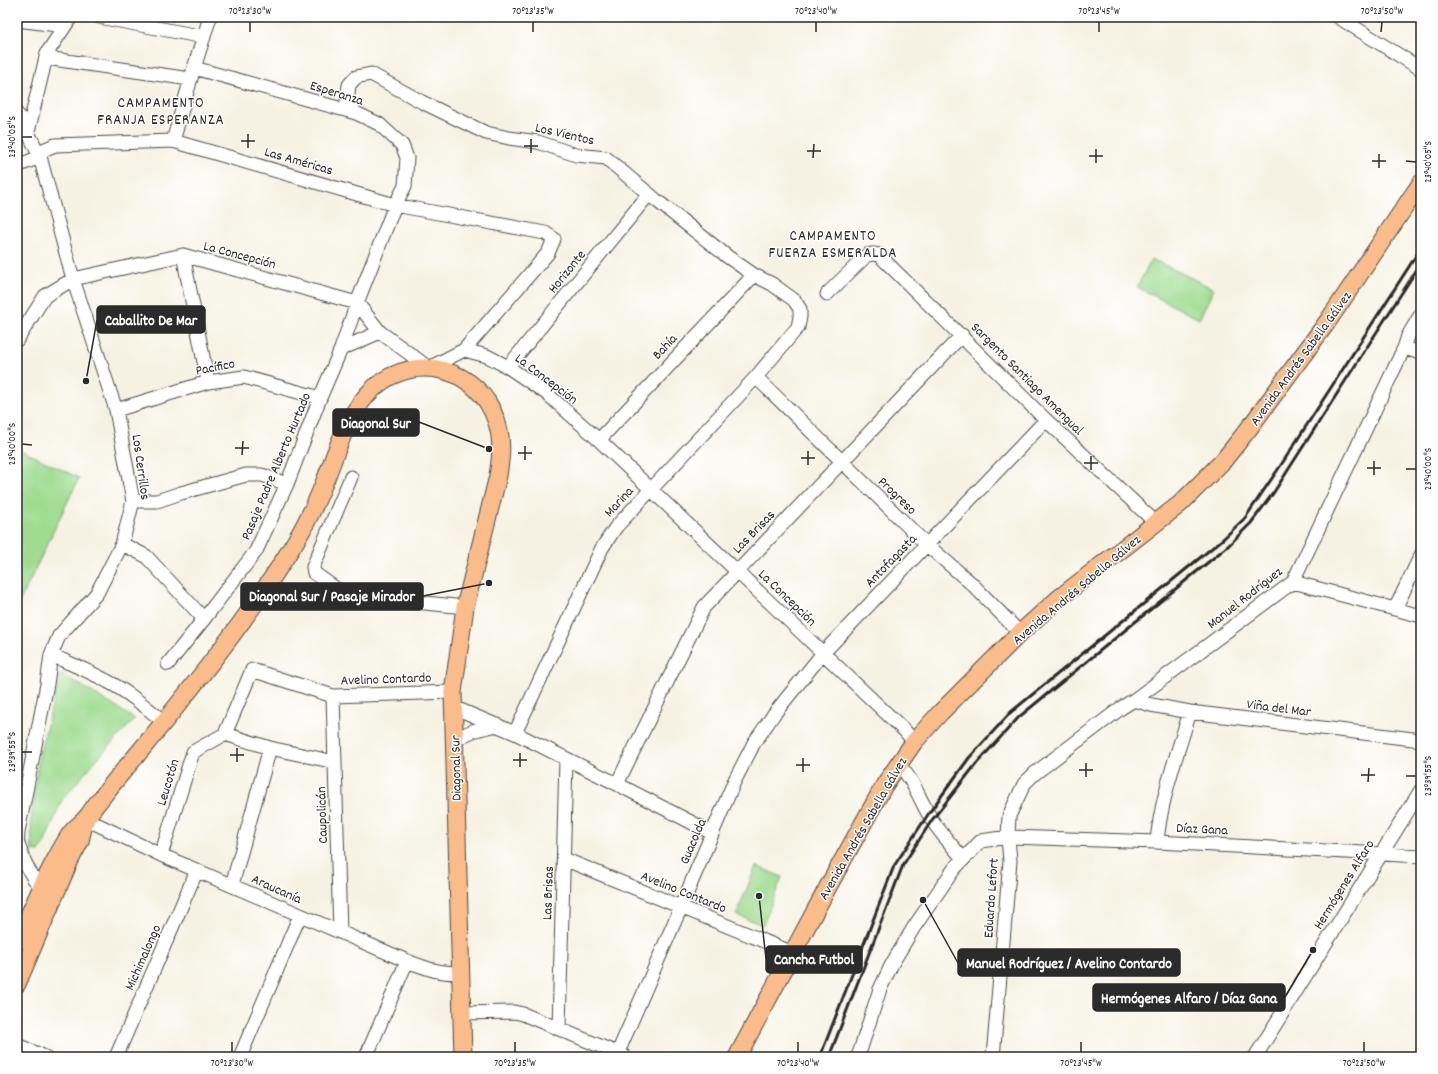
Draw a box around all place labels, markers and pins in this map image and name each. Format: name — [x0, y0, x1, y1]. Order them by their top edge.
callout: Caballito De Mar — [97, 306, 205, 333]
callout: Diagonal Sur — [333, 409, 419, 436]
callout: Diagonal Sur / Pasaje Mirador — [241, 583, 423, 610]
callout: Cancha Futbol — [766, 946, 862, 973]
callout: Manuel Rodríguez / Avelino Contardo — [958, 949, 1180, 976]
callout: Hermógenes Alfaro / Díaz Gana — [1093, 984, 1285, 1011]

